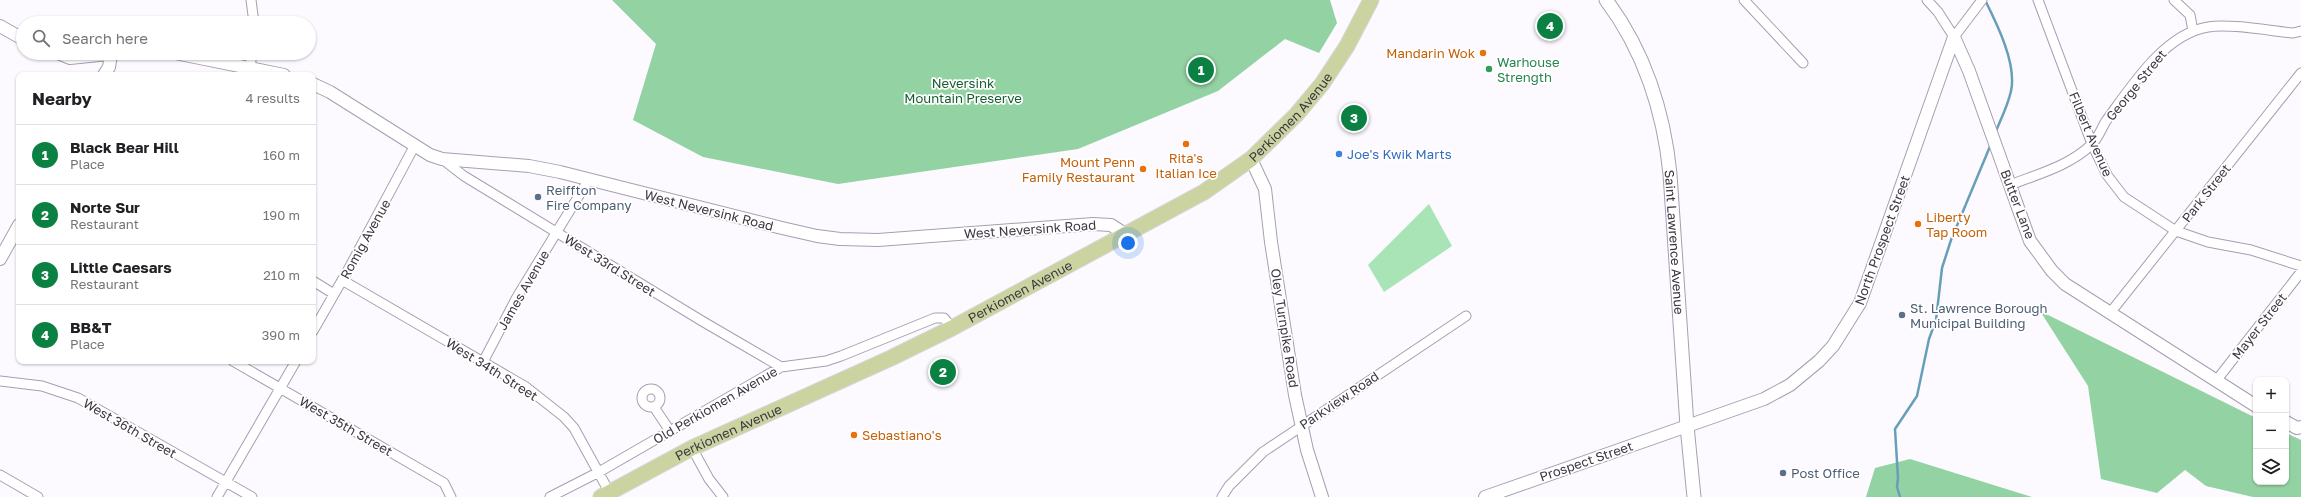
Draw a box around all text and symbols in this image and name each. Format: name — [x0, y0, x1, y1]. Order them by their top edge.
pin: 4 — [1537, 11, 1563, 41]
search box — [16, 16, 316, 60]
icon: search — [30, 27, 52, 49]
text: Search here — [62, 29, 148, 47]
place label: Mandarin Wok — [1386, 45, 1476, 61]
street label: George Street — [2102, 46, 2170, 124]
marker: Mandarin Wok — [1478, 48, 1488, 58]
place label: Warhouse Strength — [1497, 54, 1559, 85]
pin: 1 — [1188, 55, 1214, 85]
marker: Warhouse Strength — [1484, 64, 1494, 74]
street label: Perkiomen Avenue — [1245, 70, 1335, 165]
park label: Neversink Mountain Preserve — [904, 75, 1022, 106]
text: Nearby — [32, 88, 92, 109]
street label: Filbert Avenue — [2066, 89, 2116, 179]
text: 4 results — [246, 90, 300, 106]
pin: 3 — [1341, 103, 1367, 133]
text: Black Bear Hill — [70, 138, 179, 156]
marker: Rita's Italian Ice — [1181, 139, 1191, 149]
place label: Joe's Kwik Marts — [1347, 146, 1452, 162]
text: 1 — [42, 147, 48, 163]
text: 160 m — [263, 147, 300, 163]
marker: Joe's Kwik Marts — [1334, 149, 1344, 159]
place label: Rita's Italian Ice — [1155, 150, 1217, 181]
place label: Mount Penn Family Restaurant — [1022, 154, 1135, 185]
text: Place — [70, 156, 105, 172]
street label: Park Street — [2178, 161, 2234, 225]
marker: Mount Penn Family Restaurant — [1138, 164, 1148, 174]
street label: Butter Lane — [1997, 167, 2039, 241]
street label: Saint Lawrence Avenue — [1662, 169, 1687, 315]
street label: North Prospect Street — [1851, 173, 1913, 307]
place label: Reiffton Fire Company — [546, 182, 632, 213]
street label: West Neversink Road — [643, 186, 775, 234]
marker: Reiffton Fire Company — [533, 192, 543, 202]
street label: Romig Avenue — [337, 196, 393, 282]
text: Norte Sur — [70, 198, 140, 216]
text: 2 — [41, 207, 49, 223]
text: 190 m — [263, 207, 300, 223]
place label: Liberty Tap Room — [1926, 209, 1987, 240]
text: Restaurant — [70, 216, 139, 232]
street label: West Neversink Road — [963, 216, 1097, 242]
marker: Liberty Tap Room — [1913, 219, 1923, 229]
street label: West 33rd Street — [561, 230, 659, 300]
your location — [1118, 233, 1138, 253]
street label: James Avenue — [494, 247, 552, 333]
street label: Perkiomen Avenue — [965, 257, 1075, 326]
text: Little Caesars — [70, 258, 172, 276]
text: 3 — [41, 267, 49, 283]
text: 210 m — [263, 267, 300, 283]
street label: Oley Turnpike Road — [1268, 267, 1302, 389]
text: Restaurant — [70, 276, 139, 292]
street label: Mayer Street — [2228, 290, 2290, 362]
place label: St. Lawrence Borough Municipal Building — [1910, 300, 2048, 331]
marker: St. Lawrence Borough Municipal Building — [1897, 310, 1907, 320]
text: BB&T — [70, 318, 112, 336]
text: 4 — [41, 327, 49, 343]
text: 390 m — [262, 327, 300, 343]
street label: West 34th Street — [443, 334, 541, 404]
text: Place — [70, 336, 105, 352]
pin: 2 — [930, 357, 956, 387]
street label: Old Perkiomen Avenue — [650, 363, 780, 447]
street label: Parkview Road — [1296, 368, 1382, 432]
map controls — [2253, 377, 2289, 485]
button: + — [2253, 377, 2289, 413]
street label: West 35th Street — [297, 393, 395, 459]
street label: West 36th Street — [80, 395, 180, 461]
street label: Perkiomen Avenue — [672, 400, 784, 464]
button: − — [2253, 413, 2289, 449]
place label: Sebastiano's — [862, 427, 942, 443]
marker: Sebastiano's — [849, 430, 859, 440]
street label: Prospect Street — [1537, 438, 1635, 484]
button: layers — [2253, 449, 2289, 485]
place label: Post Office — [1791, 465, 1860, 481]
marker: Post Office — [1778, 468, 1788, 478]

